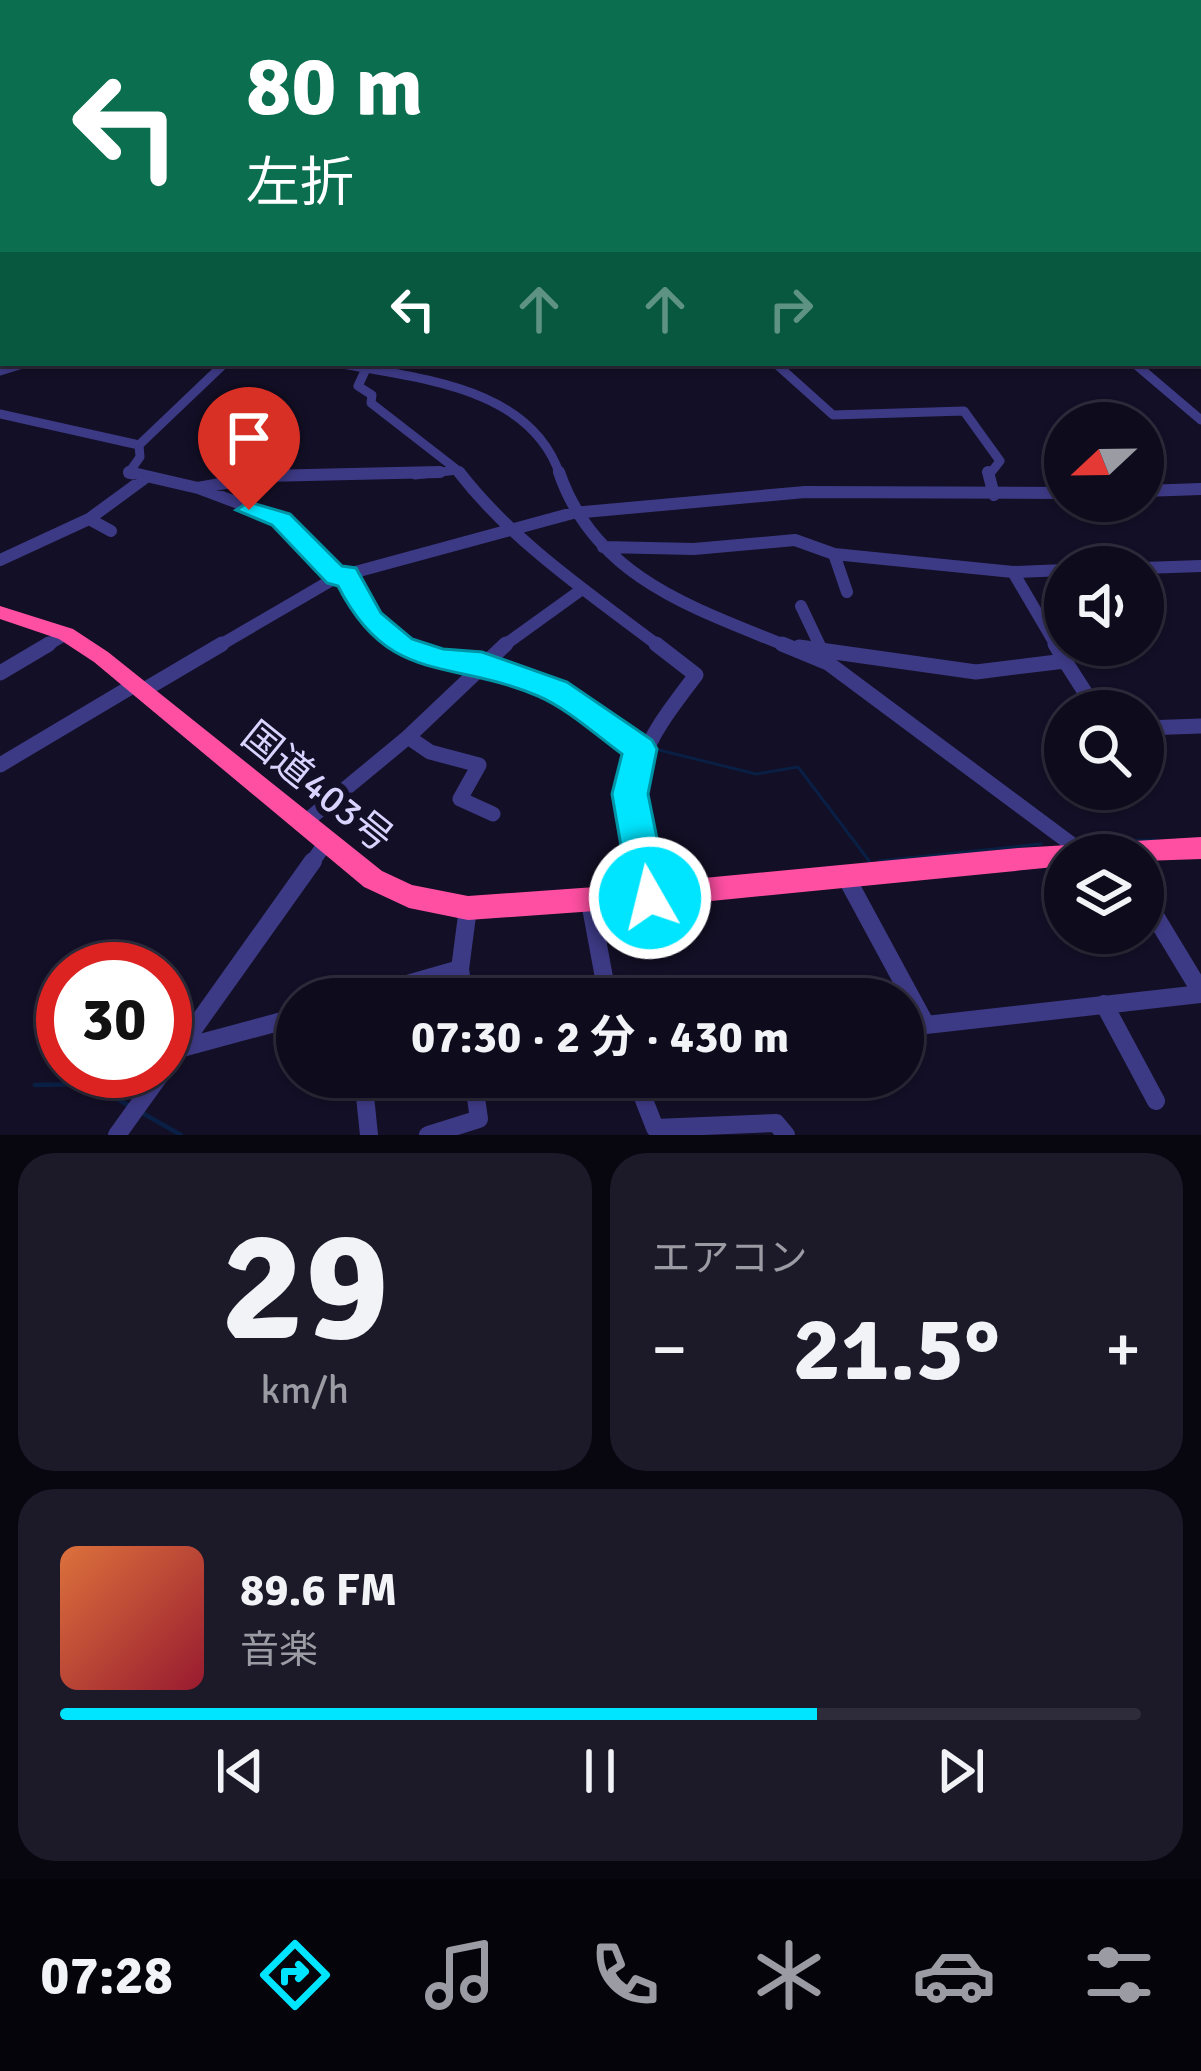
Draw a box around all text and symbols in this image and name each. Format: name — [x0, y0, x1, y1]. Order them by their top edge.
text: 80 m — [246, 35, 423, 139]
icon: left — [48, 48, 204, 204]
text: 左折 — [246, 150, 354, 217]
icon: left — [380, 276, 446, 342]
icon: ahead — [506, 276, 572, 342]
icon: ahead — [632, 276, 698, 342]
icon: right — [758, 276, 824, 342]
pin — [198, 387, 300, 510]
north arrow — [1044, 402, 1164, 522]
map controls — [1044, 402, 1164, 954]
icon: arrive — [216, 405, 282, 471]
button: sound — [1044, 546, 1164, 666]
button: search — [1044, 690, 1164, 810]
street label: 国道403号 — [232, 711, 402, 862]
button: layers — [1044, 834, 1164, 954]
position arrow — [587, 835, 713, 961]
speed limit sign: 30 — [36, 942, 192, 1098]
text: 07:30 · 2 分 · 430 m — [411, 1010, 789, 1065]
text: 29 — [221, 1191, 389, 1384]
text: エアコン — [652, 1234, 808, 1282]
text: 21.5° — [792, 1294, 1000, 1405]
text: − — [652, 1309, 687, 1390]
text: + — [1105, 1309, 1141, 1390]
text: km/h — [261, 1366, 349, 1414]
text: 89.6 FM — [240, 1563, 397, 1618]
text: 音楽 — [240, 1626, 318, 1674]
icon: previous — [207, 1738, 273, 1804]
icon: pause — [567, 1738, 633, 1804]
icon: next — [928, 1738, 994, 1804]
icon: directions — [253, 1933, 337, 2017]
icon: music — [418, 1933, 502, 2017]
icon: phone — [583, 1933, 667, 2017]
icon: climate — [747, 1933, 831, 2017]
icon: car — [912, 1933, 996, 2017]
icon: filters — [1077, 1933, 1161, 2017]
text: 07:28 — [40, 1942, 173, 2009]

